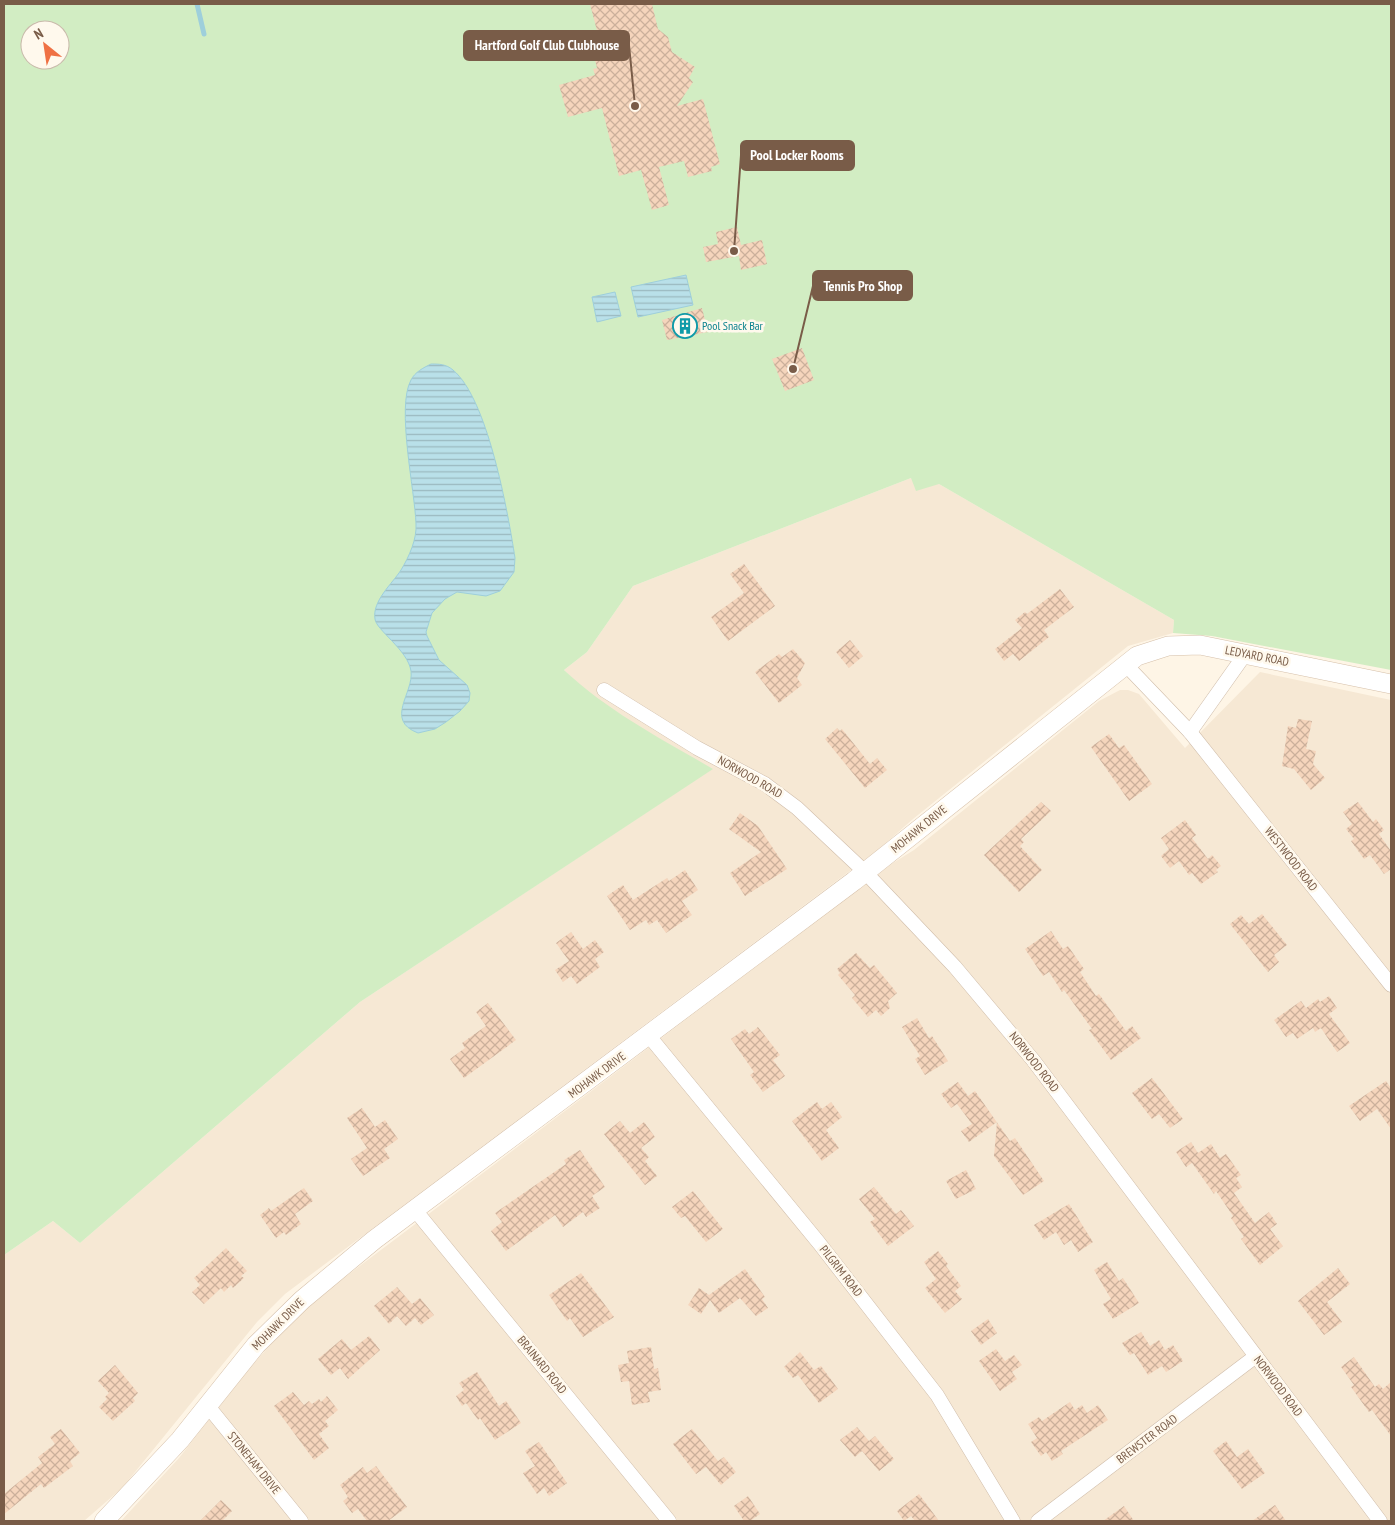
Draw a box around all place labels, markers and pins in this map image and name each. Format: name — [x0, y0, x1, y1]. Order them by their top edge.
callout: Hartford Golf Club Clubhouse — [464, 31, 629, 60]
callout: Pool Locker Rooms — [741, 141, 854, 170]
callout: Tennis Pro Shop — [813, 271, 912, 300]
building icon: Pool Snack Bar — [672, 313, 698, 339]
place label: Pool Snack Bar — [702, 318, 764, 333]

